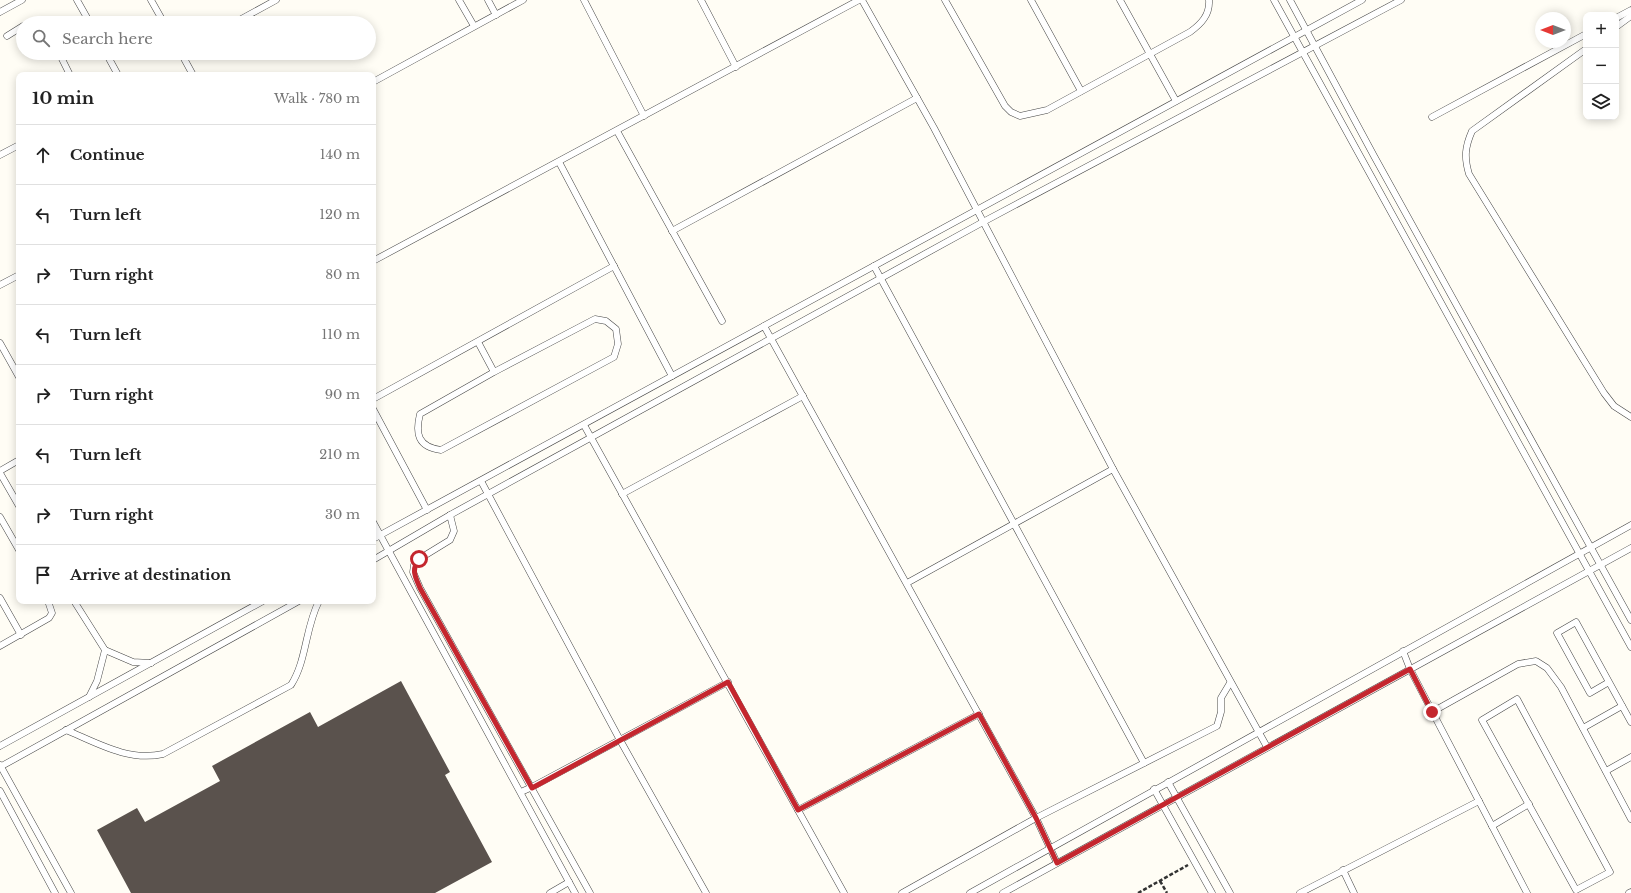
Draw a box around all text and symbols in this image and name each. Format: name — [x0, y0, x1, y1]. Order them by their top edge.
north arrow — [1535, 12, 1571, 48]
map controls — [1583, 12, 1619, 120]
button: + — [1583, 12, 1619, 48]
search box — [16, 16, 376, 60]
icon: search — [30, 27, 52, 49]
text: Search here — [62, 29, 153, 48]
button: − — [1583, 48, 1619, 84]
button: layers — [1583, 84, 1619, 120]
text: 10 min — [32, 88, 94, 109]
text: Walk · 780 m — [274, 90, 360, 107]
icon: ahead — [32, 144, 54, 166]
text: Continue — [70, 145, 145, 164]
text: 140 m — [320, 146, 360, 163]
icon: left — [32, 204, 54, 226]
text: Turn left — [70, 205, 141, 224]
text: 120 m — [319, 206, 360, 223]
icon: right — [32, 264, 54, 286]
text: Turn right — [70, 265, 153, 284]
text: 80 m — [325, 266, 360, 283]
icon: left — [32, 324, 54, 346]
text: Turn left — [70, 325, 141, 344]
text: 110 m — [321, 326, 360, 343]
icon: right — [32, 384, 54, 406]
text: Turn right — [70, 385, 153, 404]
text: 90 m — [325, 386, 360, 403]
icon: left — [32, 444, 54, 466]
text: Turn left — [70, 445, 141, 464]
text: 210 m — [319, 446, 360, 463]
icon: right — [32, 504, 54, 526]
text: Turn right — [70, 505, 153, 524]
text: 30 m — [325, 506, 360, 523]
route start — [410, 550, 428, 568]
icon: arrive — [32, 564, 54, 586]
text: Arrive at destination — [70, 565, 231, 584]
route end — [1423, 703, 1441, 721]

